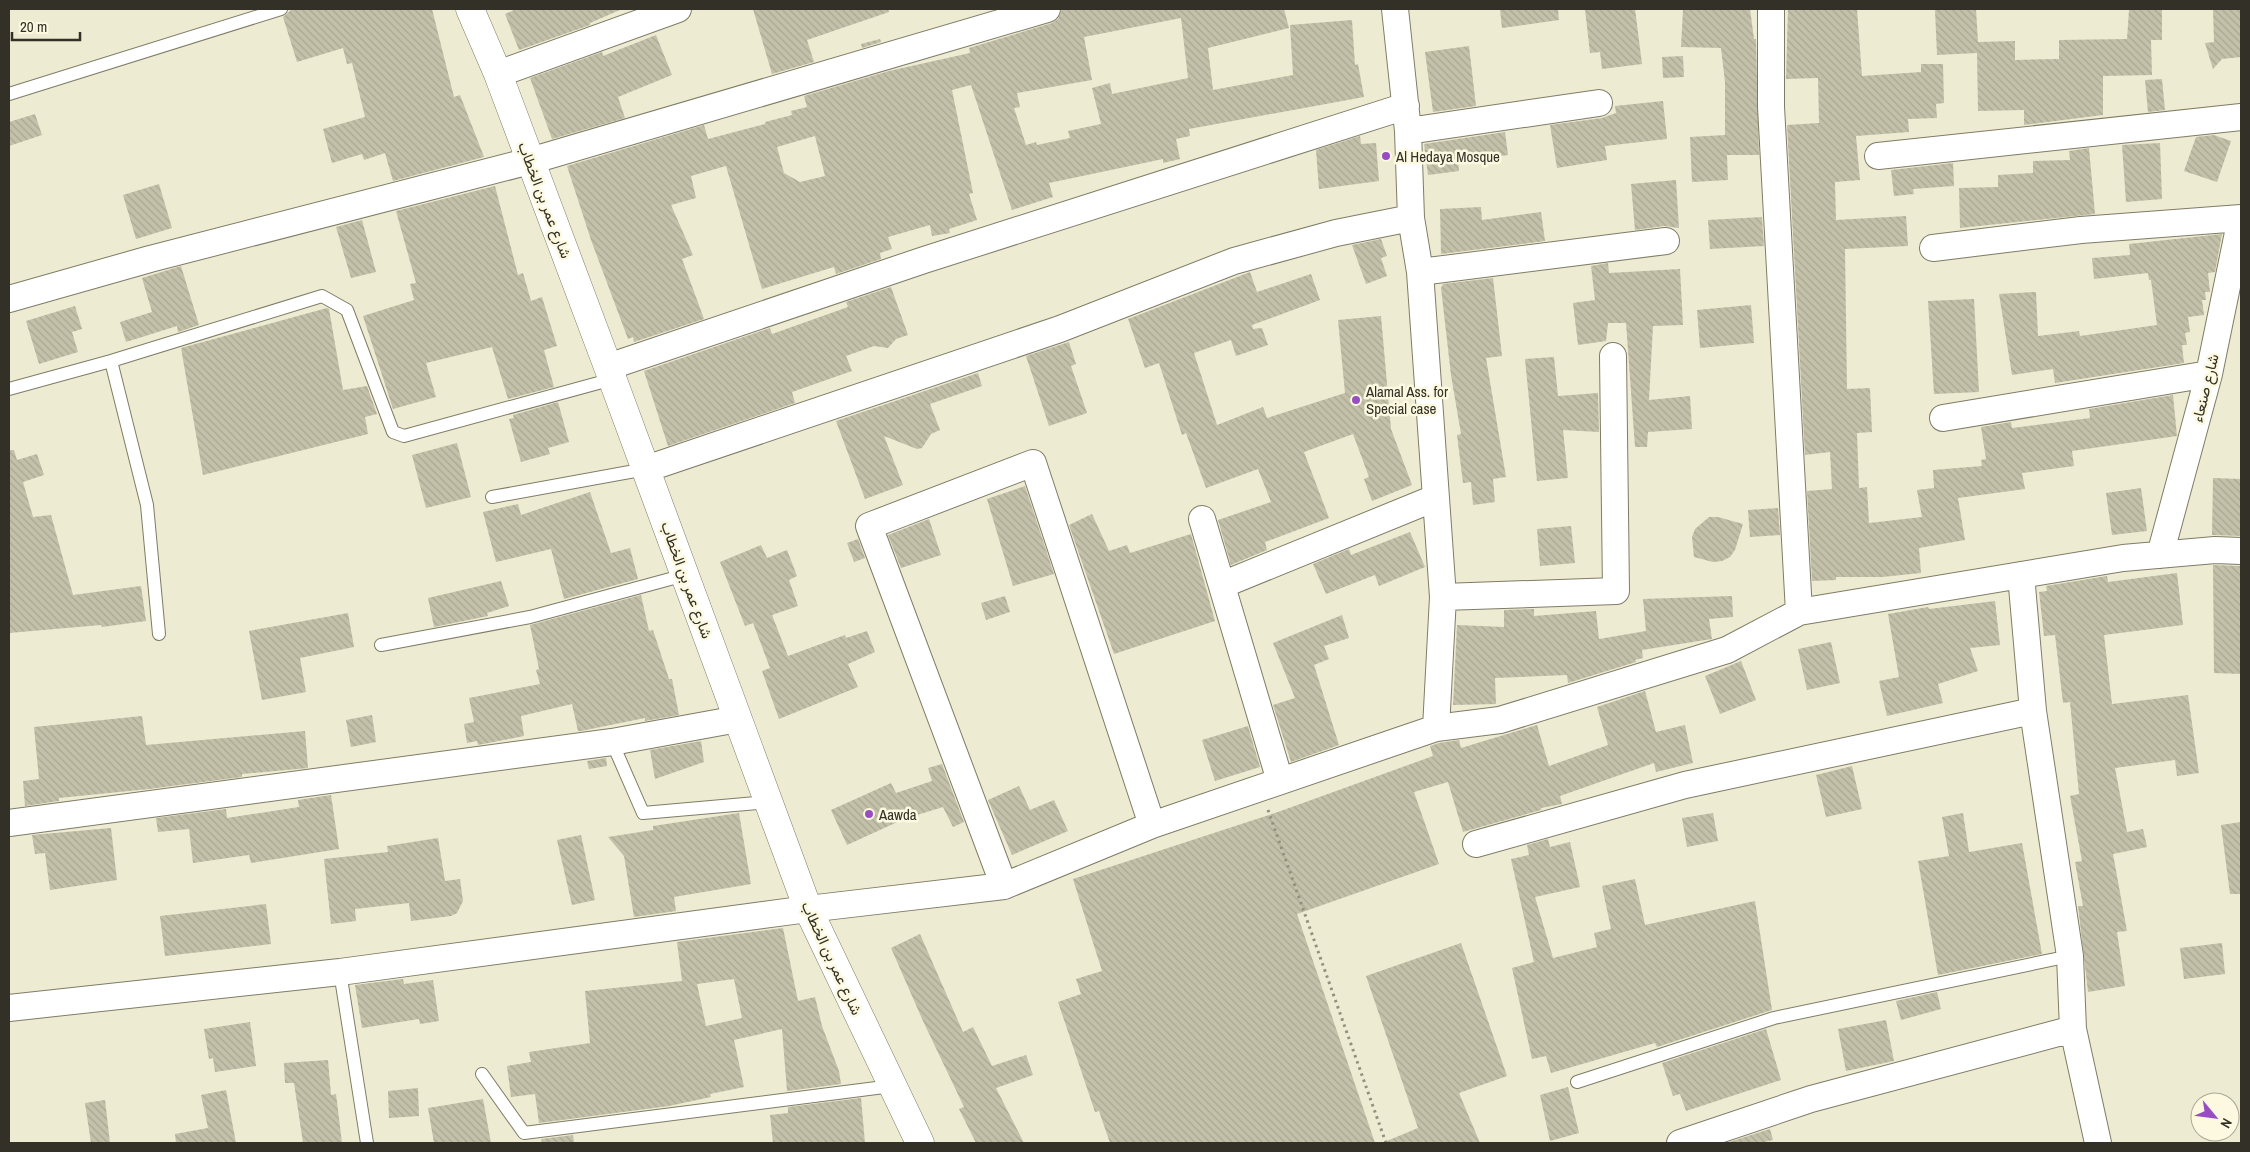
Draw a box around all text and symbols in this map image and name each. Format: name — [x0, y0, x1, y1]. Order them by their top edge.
scale bar — [12, 10, 80, 42]
text: 20 m — [20, 16, 47, 37]
street label: شارع عمر بن الخطاب — [512, 139, 577, 262]
place label: Al Hedaya Mosque — [1395, 146, 1500, 167]
marker: Al Hedaya Mosque — [1380, 150, 1392, 162]
street label: شارع صنعاء — [2186, 351, 2225, 425]
place label: Alamal Ass. for Special case — [1365, 381, 1448, 419]
marker: Alamal Ass. for Special case — [1350, 394, 1362, 406]
street label: شارع عمر بن الخطاب — [655, 519, 718, 642]
place label: Aawda — [878, 804, 917, 825]
marker: Aawda — [863, 808, 875, 820]
street label: شارع عمر بن الخطاب — [796, 898, 868, 1019]
north arrow — [2190, 1092, 2240, 1142]
text: N — [2216, 1115, 2236, 1131]

